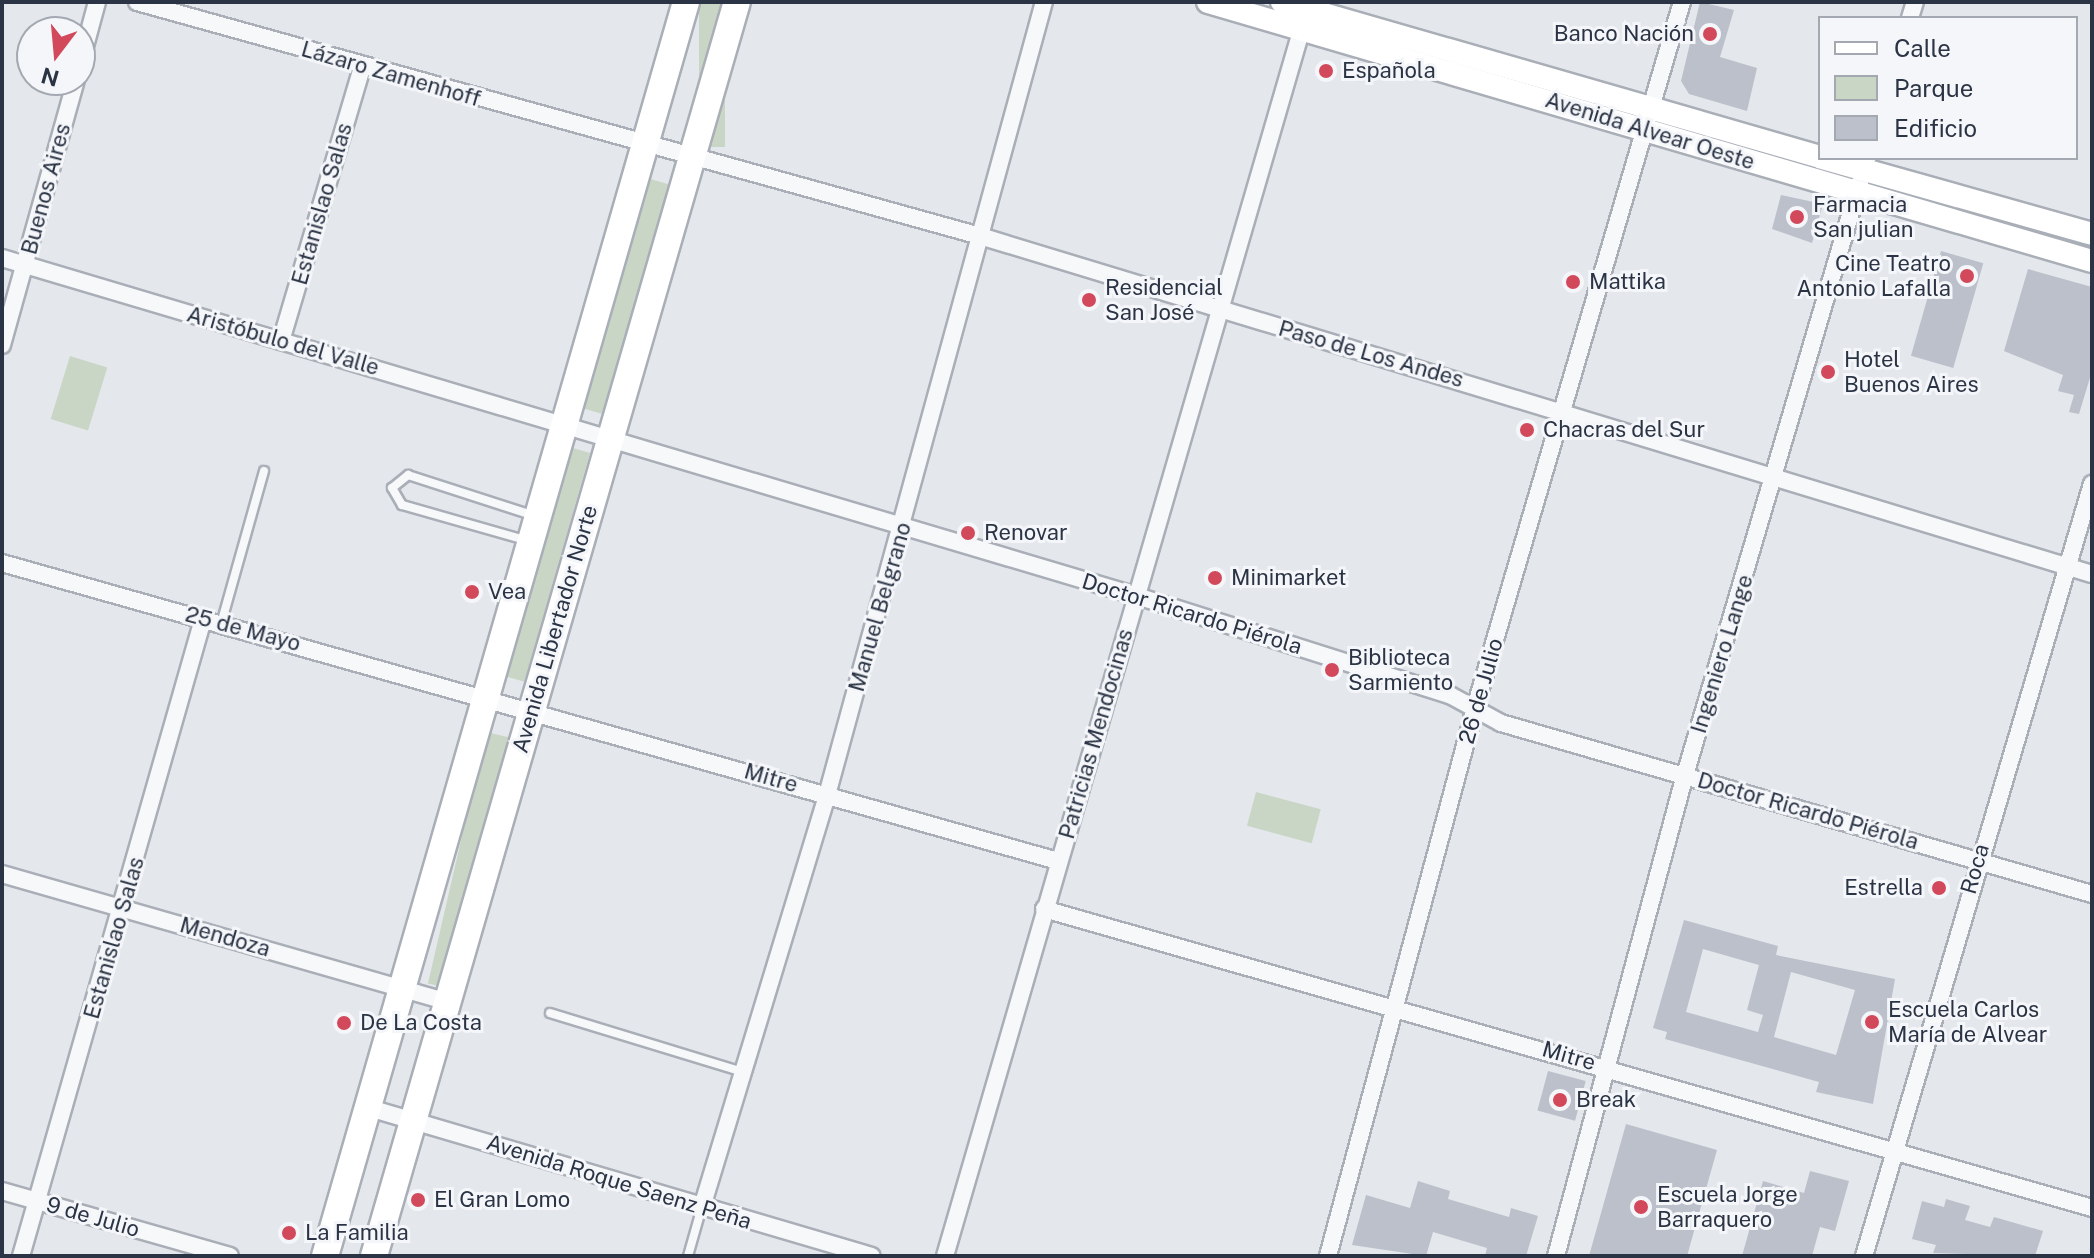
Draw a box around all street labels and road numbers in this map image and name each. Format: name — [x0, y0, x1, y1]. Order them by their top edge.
street label: Lázaro Zamenhoff — [298, 36, 484, 112]
street label: Avenida Alvear Oeste — [1542, 87, 1758, 175]
street label: Estanislao Salas — [286, 120, 358, 288]
street label: Buenos Aires — [16, 121, 76, 257]
street label: Aristóbulo del Valle — [183, 301, 383, 381]
street label: Paso de Los Andes — [1275, 315, 1467, 393]
street label: Avenida Libertador Norte — [507, 502, 603, 756]
street label: Manuel Belgrano — [843, 519, 917, 695]
street label: Doctor Ricardo Piérola — [1079, 568, 1305, 660]
street label: Ingeniero Lange — [1685, 571, 1759, 737]
street label: 25 de Mayo — [182, 601, 304, 657]
street label: Patricias Mendocinas — [1053, 626, 1139, 842]
street label: 26 de Julio — [1453, 635, 1509, 747]
street label: Mitre — [741, 758, 801, 798]
street label: Doctor Ricardo Piérola — [1694, 767, 1922, 855]
street label: Roca — [1955, 841, 1995, 897]
street label: Estanislao Salas — [78, 854, 150, 1022]
street label: Mendoza — [177, 912, 273, 962]
street label: Mitre — [1539, 1036, 1599, 1076]
street label: Avenida Roque Saenz Peña — [483, 1129, 755, 1235]
street label: 9 de Julio — [43, 1191, 143, 1243]

